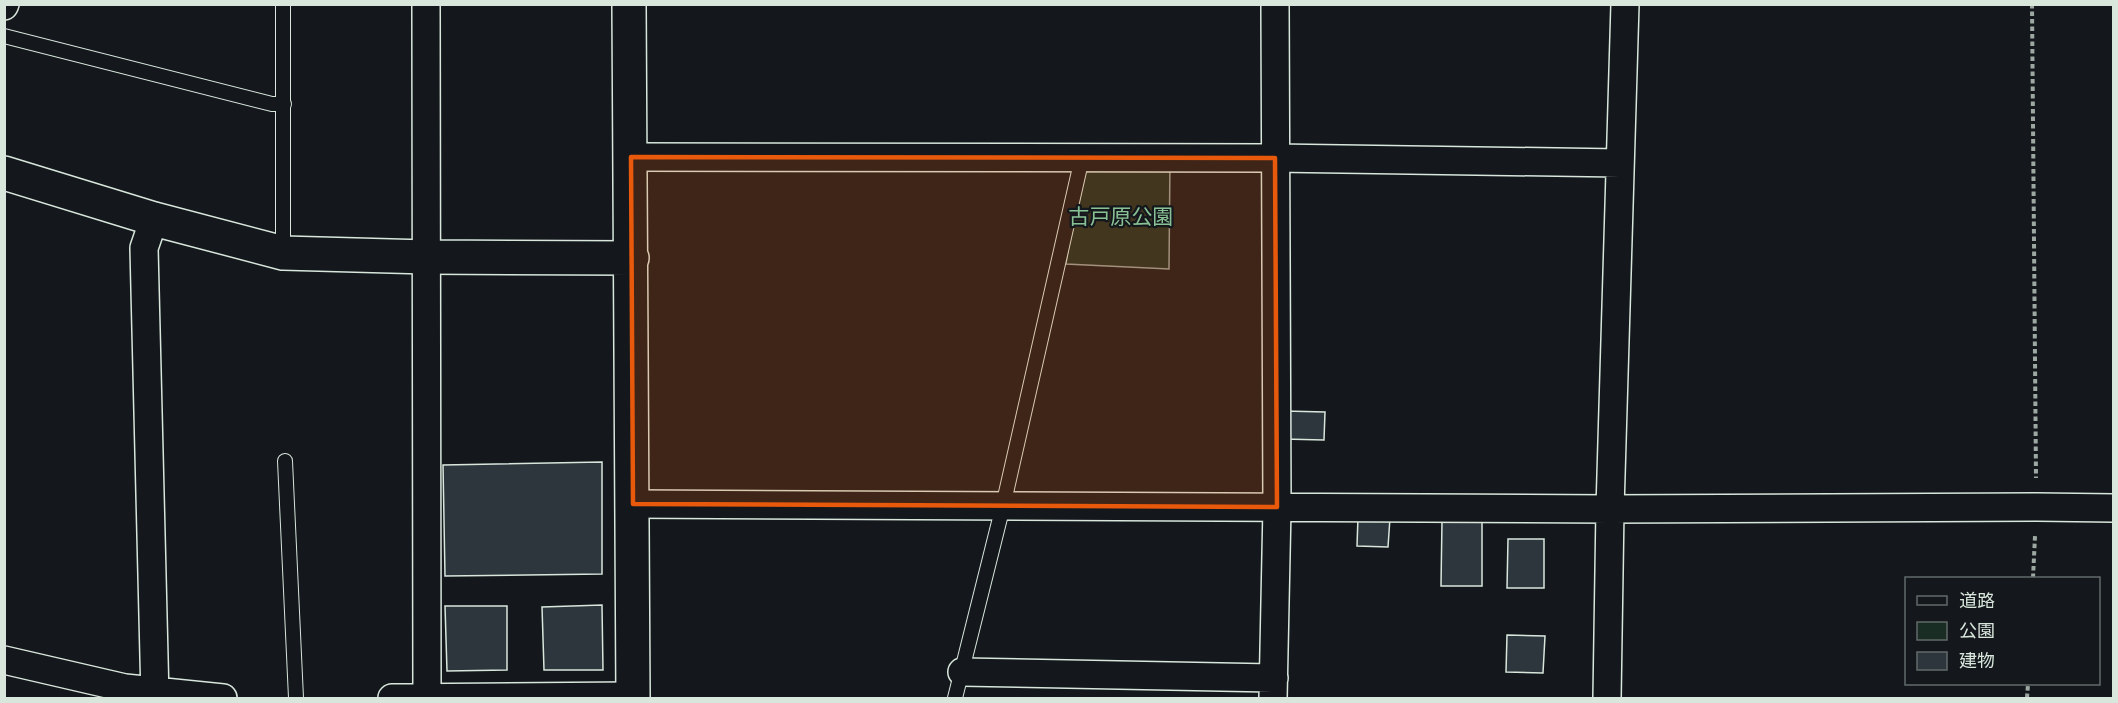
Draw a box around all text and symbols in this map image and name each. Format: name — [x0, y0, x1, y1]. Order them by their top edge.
park label: 古戸原公園 — [1069, 204, 1174, 230]
legend — [1905, 577, 2100, 685]
text: 道路 — [1959, 590, 1995, 612]
text: 公園 — [1959, 620, 1995, 642]
text: 建物 — [1959, 650, 1995, 672]

